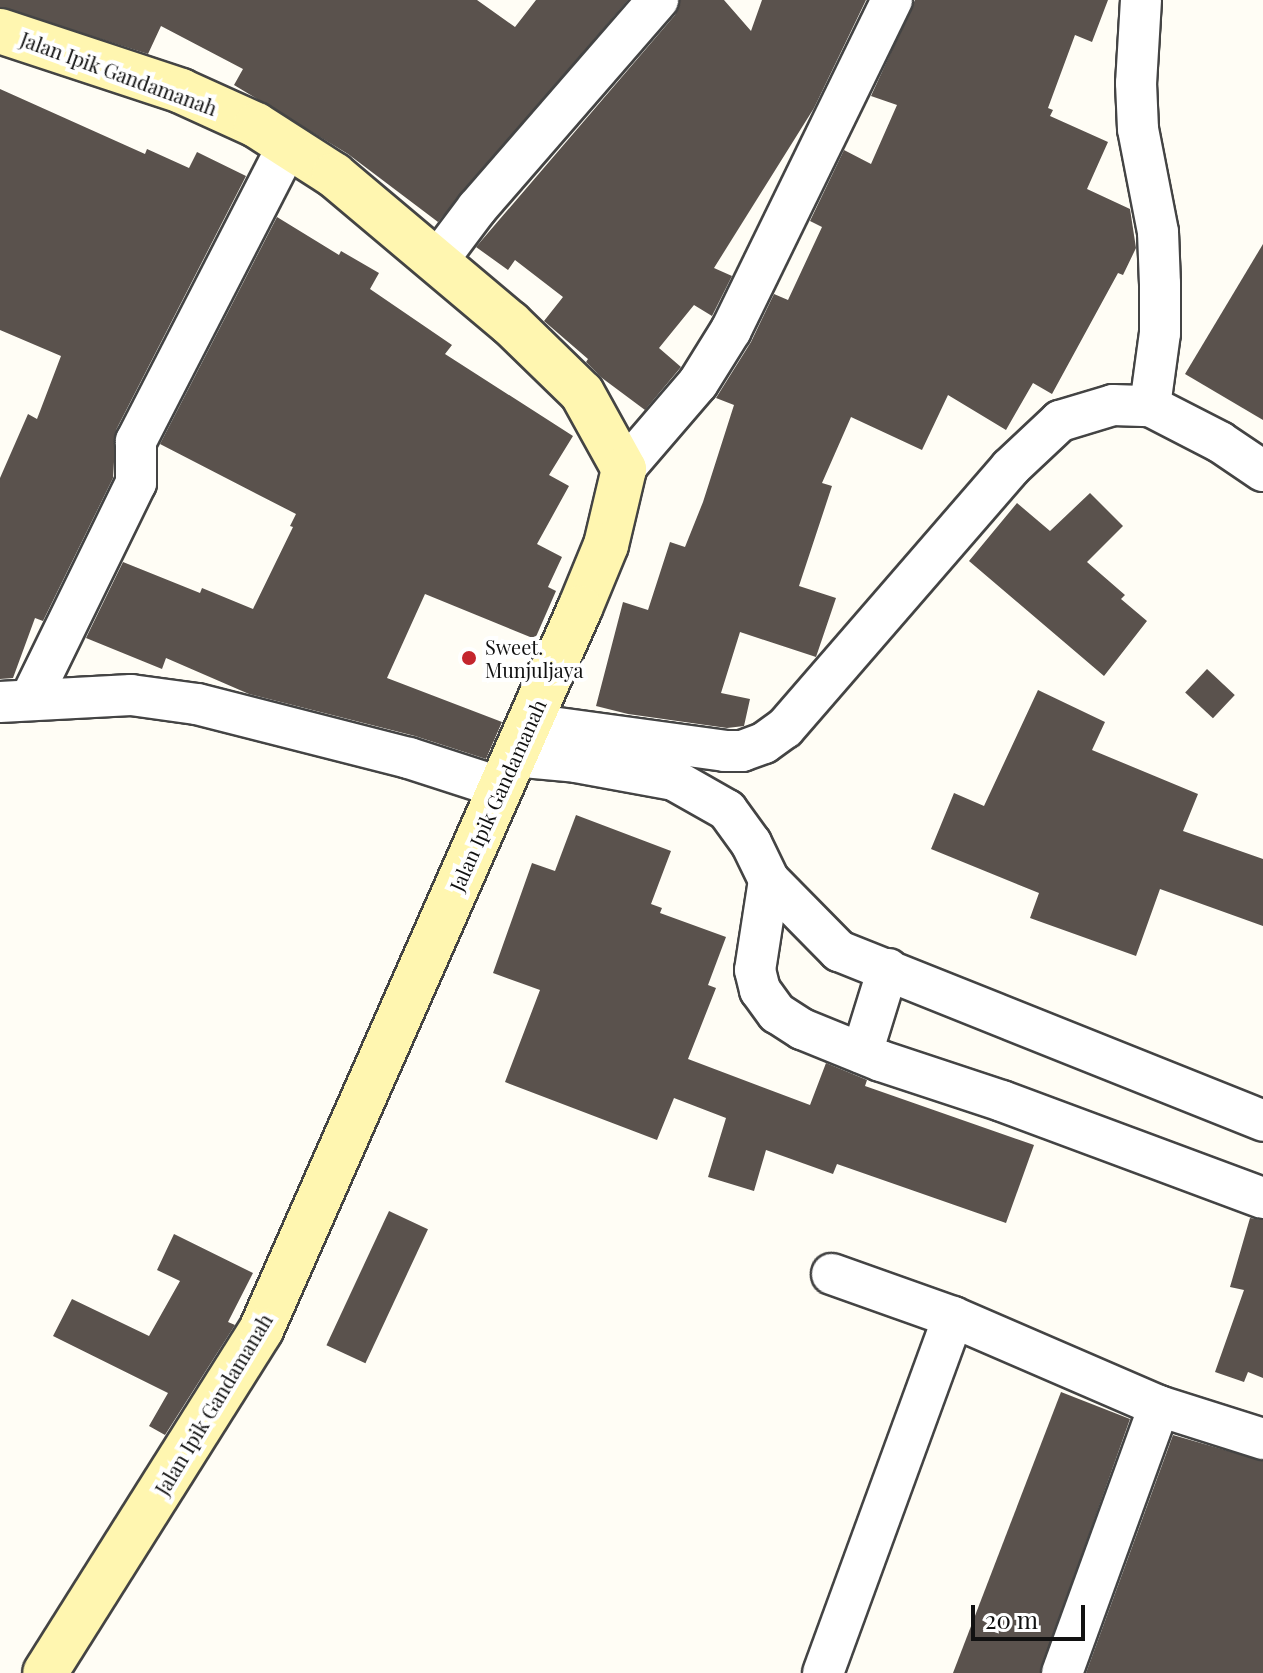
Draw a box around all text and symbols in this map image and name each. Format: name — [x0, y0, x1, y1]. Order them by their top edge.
street label: Jalan Ipik Gandamanah — [17, 26, 221, 120]
place label: Sweet. Munjuljaya — [485, 634, 584, 681]
marker: Sweet. Munjuljaya — [460, 649, 478, 667]
street label: Jalan Ipik Gandamanah — [444, 695, 550, 895]
street label: Jalan Ipik Gandamanah — [149, 1309, 277, 1499]
scale bar — [975, 1589, 1089, 1639]
text: 20 m — [985, 1603, 1038, 1635]

